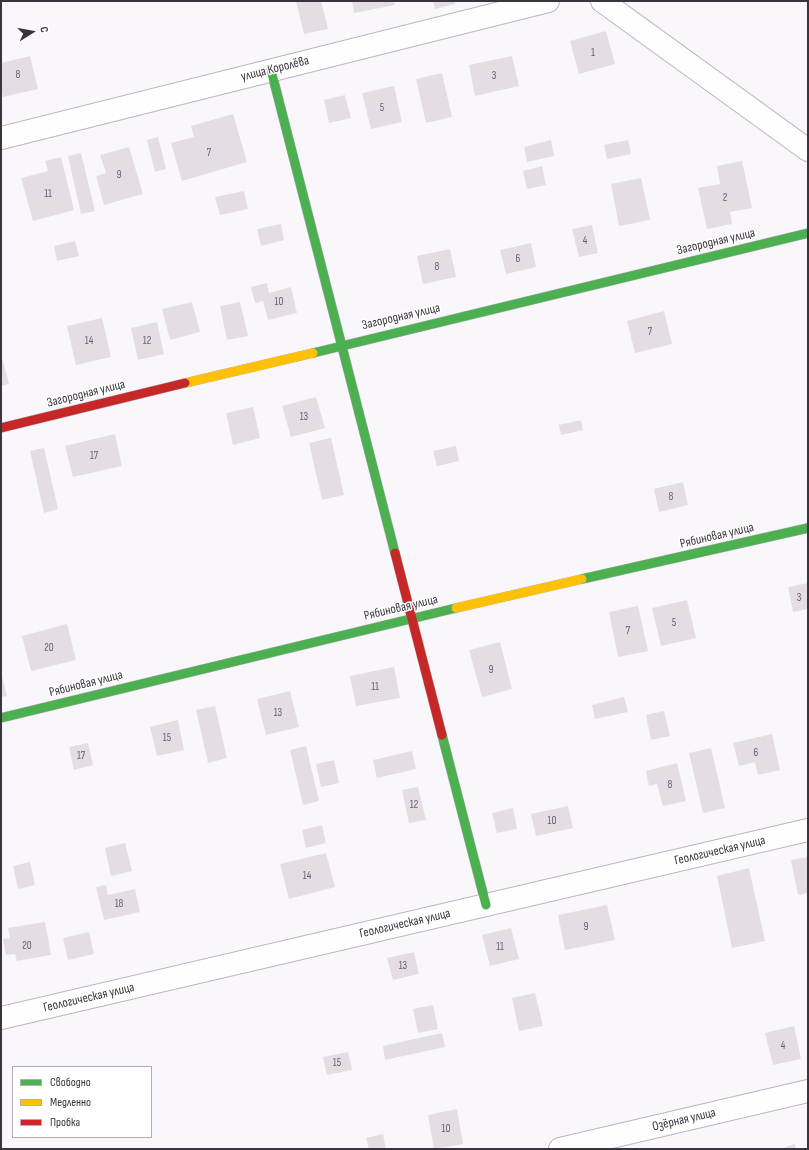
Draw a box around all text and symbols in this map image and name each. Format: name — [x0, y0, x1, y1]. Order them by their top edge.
north arrow — [12, 12, 52, 52]
text: С — [37, 26, 51, 34]
house number: 1 — [591, 46, 595, 60]
street label: улица Королёва — [239, 53, 311, 85]
house number: 8 — [16, 68, 20, 82]
house number: 3 — [492, 69, 496, 83]
house number: 5 — [380, 101, 384, 115]
house number: 7 — [207, 146, 211, 160]
house number: 9 — [117, 168, 121, 182]
house number: 11 — [44, 187, 52, 201]
house number: 2 — [723, 191, 727, 205]
street label: Загородная улица — [675, 225, 757, 259]
house number: 4 — [583, 234, 587, 248]
house number: 6 — [516, 252, 520, 266]
house number: 8 — [435, 260, 439, 274]
house number: 10 — [275, 295, 283, 309]
street label: Загородная улица — [360, 300, 442, 334]
house number: 7 — [648, 325, 652, 339]
house number: 14 — [85, 334, 93, 348]
house number: 12 — [143, 334, 151, 348]
street label: Загородная улица — [45, 377, 127, 411]
house number: 13 — [300, 410, 308, 424]
house number: 17 — [90, 449, 98, 463]
house number: 8 — [669, 490, 673, 504]
street label: Рябиновая улица — [679, 520, 755, 552]
house number: 3 — [797, 591, 801, 605]
street label: Рябиновая улица — [363, 592, 439, 624]
house number: 5 — [672, 616, 676, 630]
house number: 7 — [626, 624, 630, 638]
house number: 20 — [44, 641, 54, 655]
house number: 9 — [489, 663, 493, 677]
street label: Рябиновая улица — [48, 667, 124, 701]
house number: 11 — [371, 680, 379, 694]
house number: 13 — [274, 706, 282, 720]
house number: 15 — [163, 731, 171, 745]
house number: 6 — [754, 746, 758, 760]
house number: 17 — [77, 749, 85, 763]
house number: 8 — [668, 778, 672, 792]
house number: 12 — [410, 798, 418, 812]
house number: 10 — [548, 814, 556, 828]
street label: Геологическая улица — [673, 833, 767, 869]
house number: 14 — [303, 869, 311, 883]
house number: 18 — [115, 897, 123, 911]
street label: Геологическая улица — [358, 906, 452, 942]
house number: 9 — [584, 920, 588, 934]
house number: 20 — [22, 939, 32, 953]
house number: 11 — [496, 940, 504, 954]
house number: 13 — [399, 959, 407, 973]
street label: Геологическая улица — [42, 980, 136, 1016]
house number: 4 — [781, 1039, 785, 1053]
house number: 15 — [333, 1056, 341, 1070]
legend — [12, 1066, 152, 1138]
text: Свободно — [50, 1075, 91, 1090]
text: Медленно — [50, 1095, 91, 1110]
street label: Озёрная улица — [651, 1105, 717, 1135]
text: Пробка — [50, 1115, 80, 1130]
house number: 10 — [442, 1122, 450, 1136]

